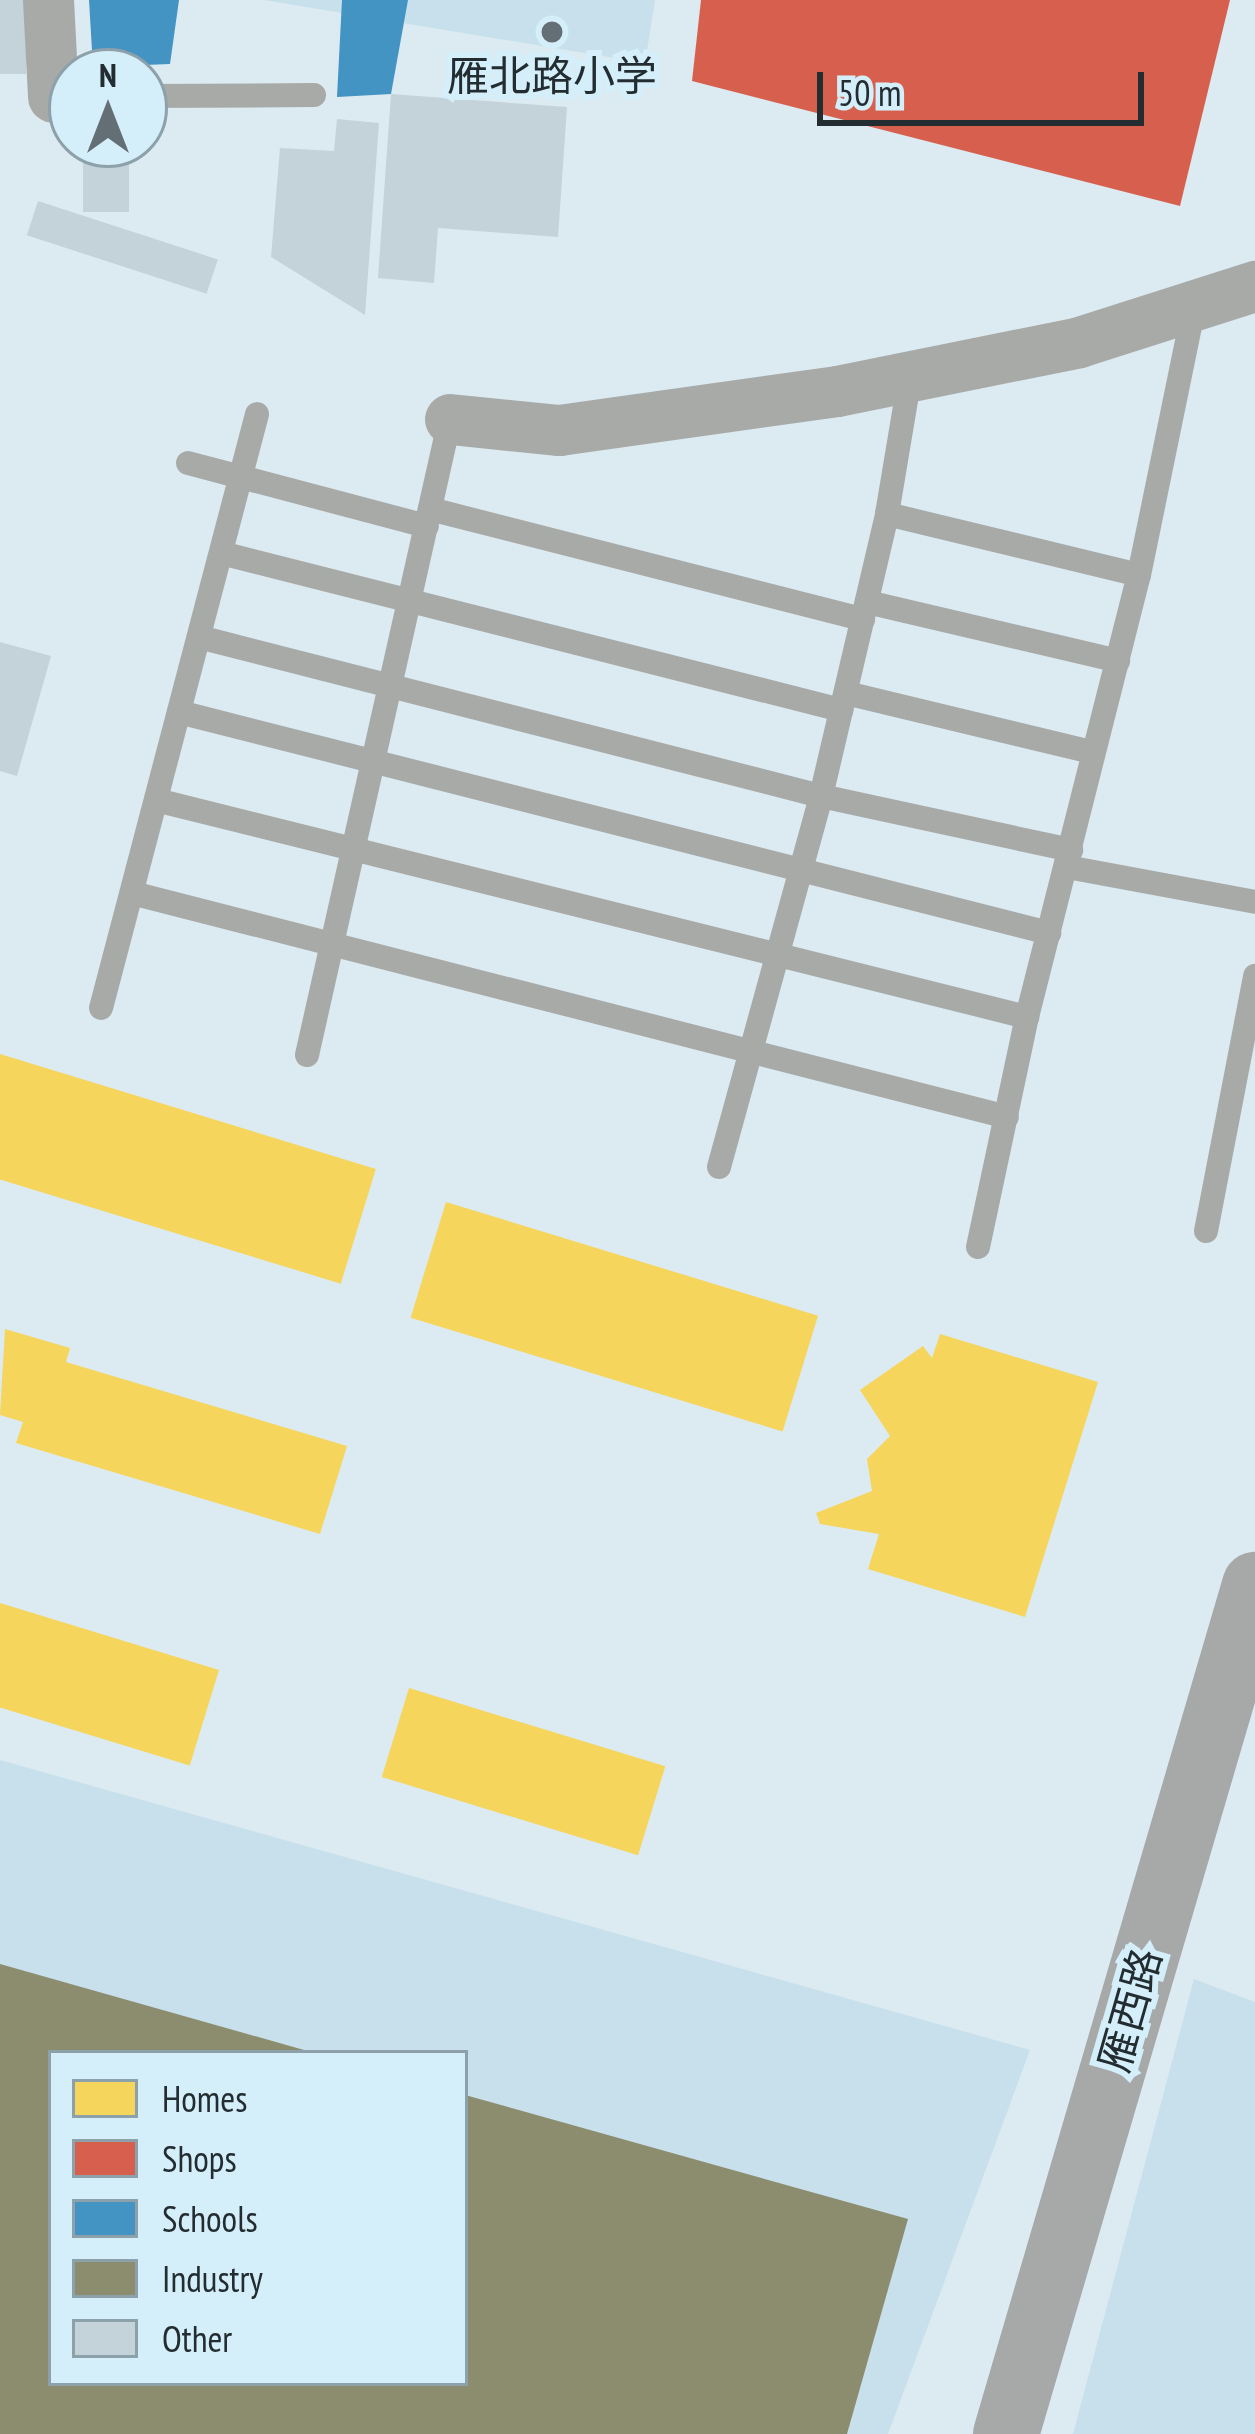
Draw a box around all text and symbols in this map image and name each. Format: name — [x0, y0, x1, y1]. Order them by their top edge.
marker: 雁北路小学 — [539, 19, 565, 45]
north arrow — [48, 48, 168, 168]
scale bar — [823, 48, 1150, 122]
place label: 雁北路小学 — [447, 51, 657, 101]
text: N — [99, 53, 117, 96]
text: 50 m — [838, 69, 901, 116]
street label: 雁西路 — [1088, 1942, 1172, 2078]
legend — [48, 2050, 468, 2386]
text: Homes — [162, 2075, 247, 2122]
text: Shops — [162, 2135, 237, 2182]
text: Schools — [162, 2195, 258, 2242]
text: Industry — [162, 2255, 263, 2302]
text: Other — [162, 2315, 232, 2362]

